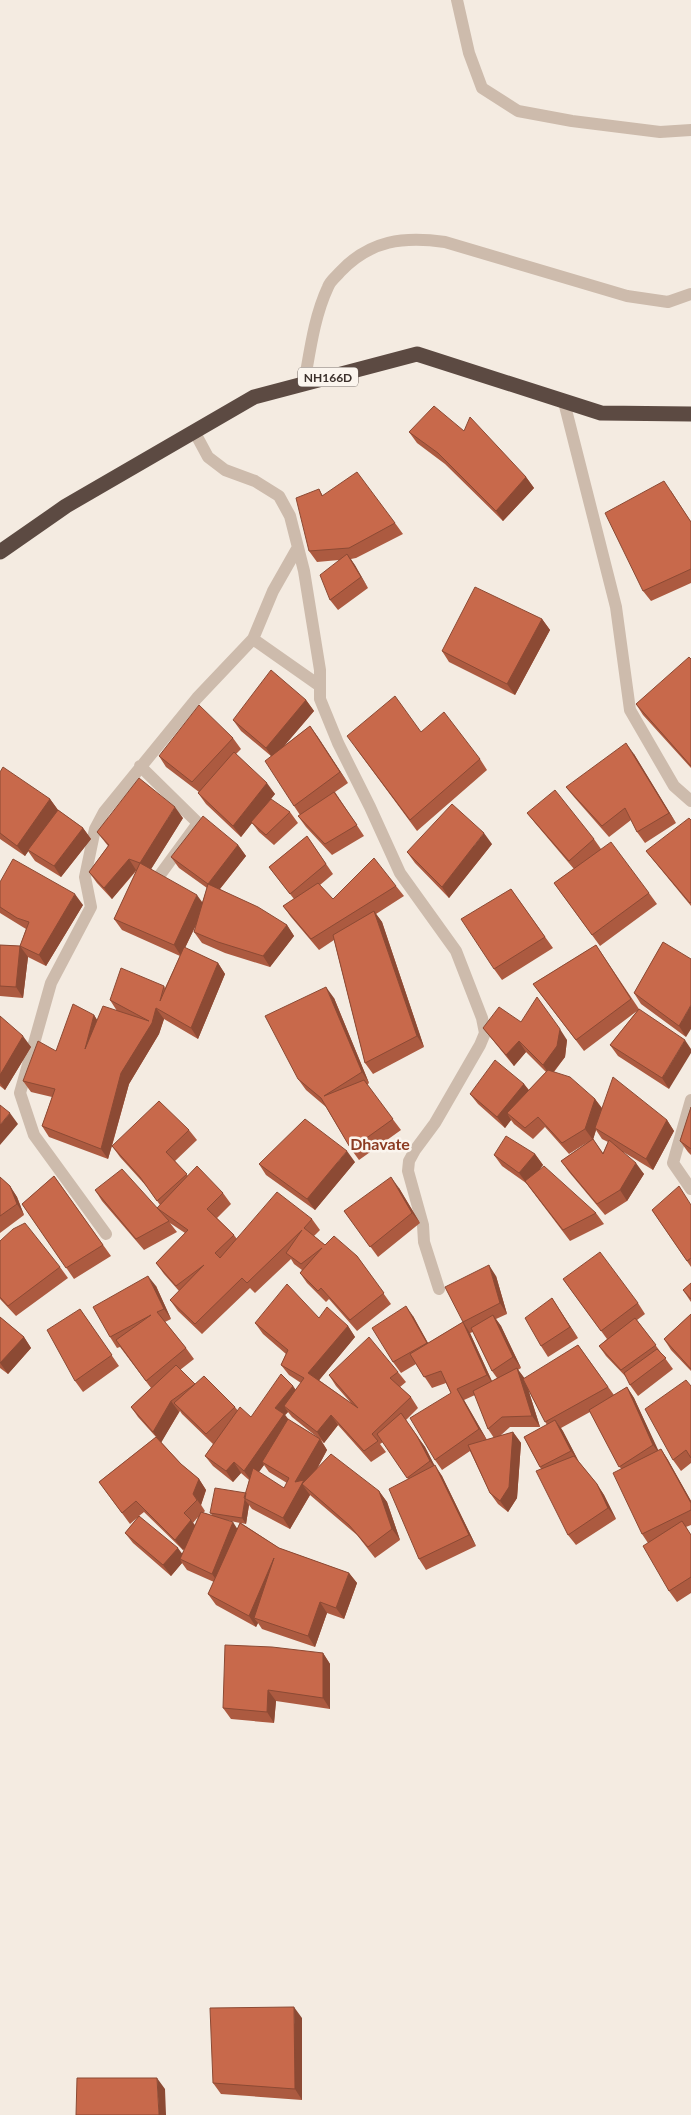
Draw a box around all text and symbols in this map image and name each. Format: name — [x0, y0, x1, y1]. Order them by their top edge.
road number: NH166D — [298, 368, 358, 387]
district label: Dhavate — [350, 1134, 410, 1153]

